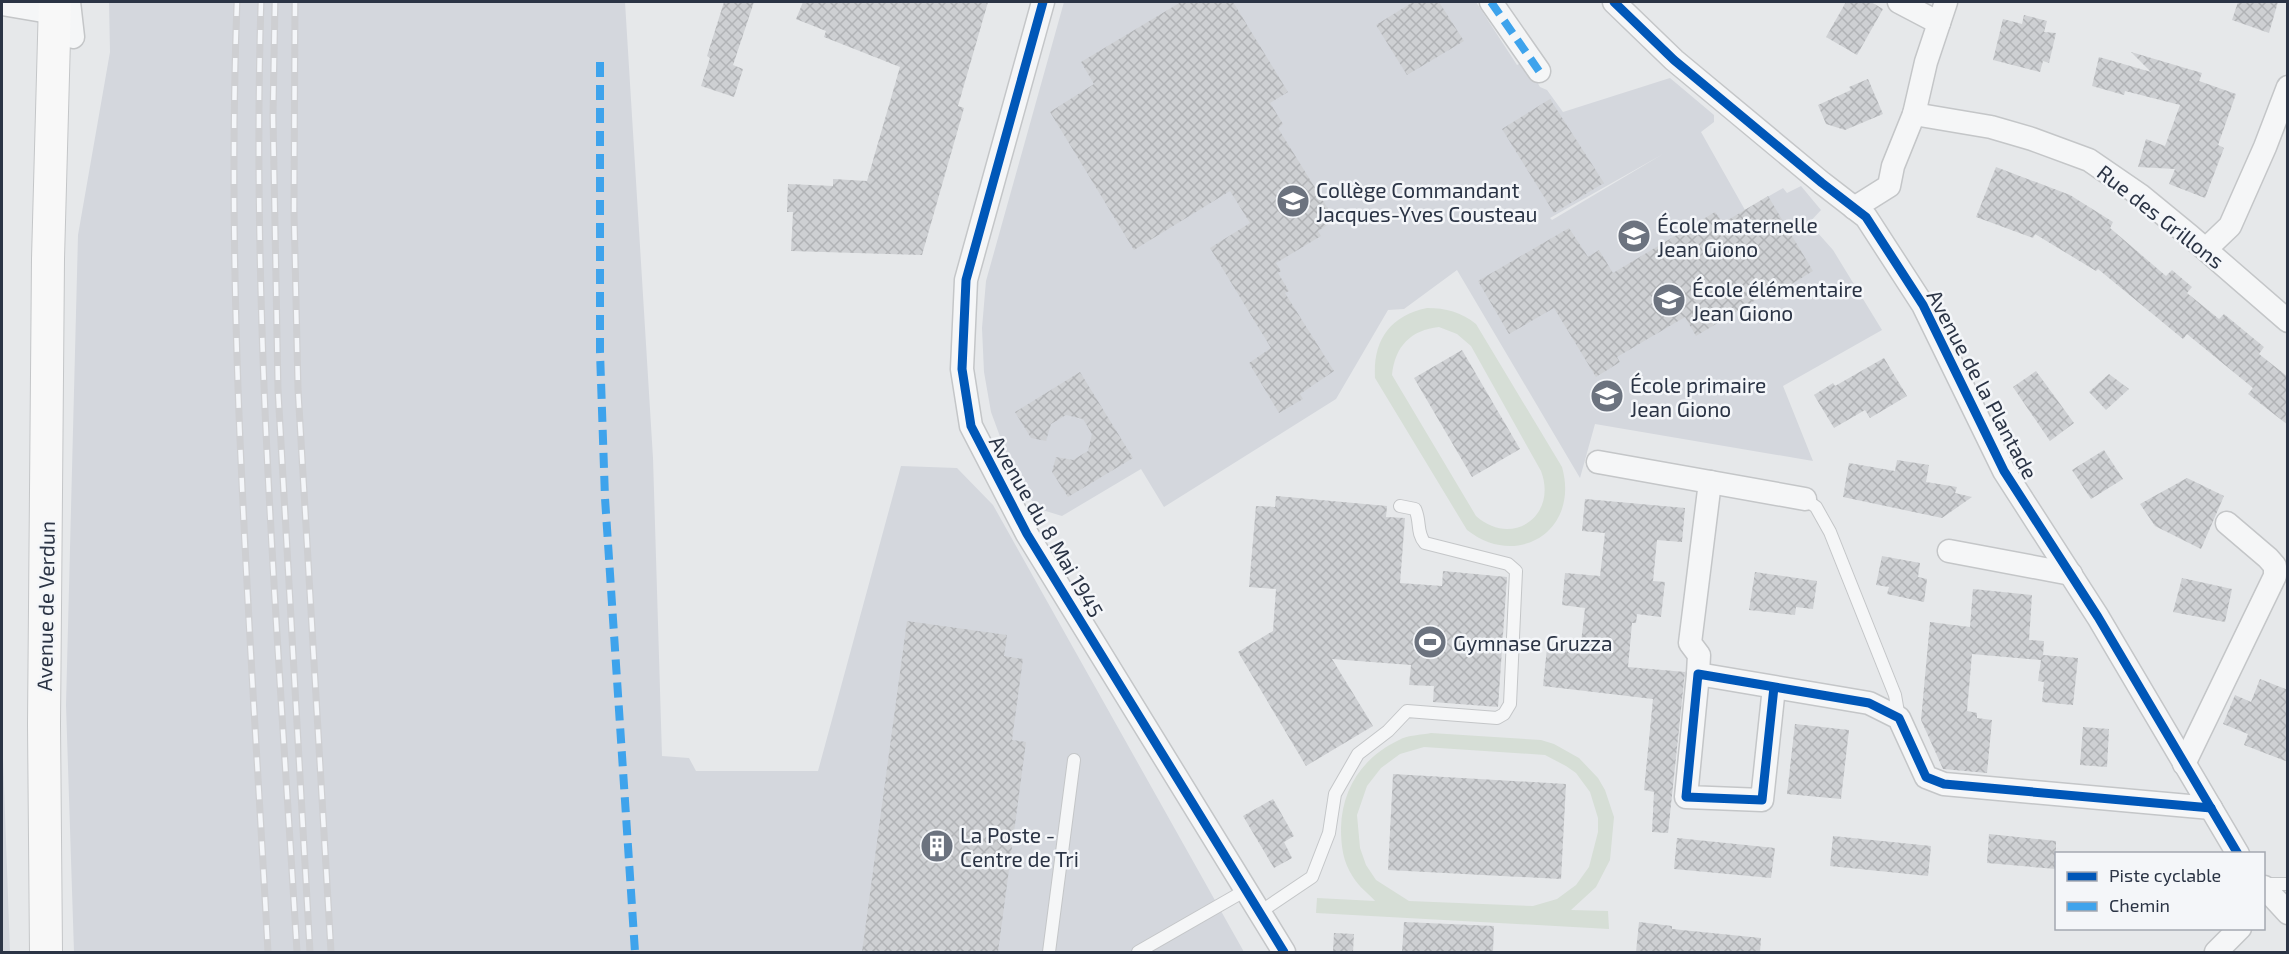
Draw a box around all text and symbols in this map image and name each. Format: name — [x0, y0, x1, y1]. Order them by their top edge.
street label: Rue des Grillons — [2093, 159, 2229, 273]
place label: Collège Commandant Jacques-Yves Cousteau — [1316, 177, 1538, 226]
school or university icon: Collège Commandant Jacques-Yves Cousteau — [1275, 183, 1311, 219]
place label: École maternelle Jean Giono — [1657, 212, 1818, 261]
school or university icon: École maternelle Jean Giono — [1616, 218, 1652, 254]
place label: École élémentaire Jean Giono — [1692, 276, 1863, 325]
school or university icon: École élémentaire Jean Giono — [1651, 282, 1687, 318]
street label: Avenue de la Plantade — [1923, 285, 2043, 483]
place label: École primaire Jean Giono — [1630, 372, 1766, 421]
school or university icon: École primaire Jean Giono — [1589, 378, 1625, 414]
street label: Avenue du 8 Mai 1945 — [985, 431, 1109, 621]
street label: Avenue de Verdun — [31, 521, 59, 691]
sports icon: Gymnase Gruzza — [1412, 624, 1448, 660]
place label: Gymnase Gruzza — [1453, 630, 1613, 655]
place label: La Poste - Centre de Tri — [960, 822, 1079, 871]
building icon: La Poste - Centre de Tri — [919, 828, 955, 864]
legend — [2055, 852, 2265, 930]
text: Piste cyclable — [2109, 864, 2221, 886]
text: Chemin — [2109, 894, 2170, 916]

